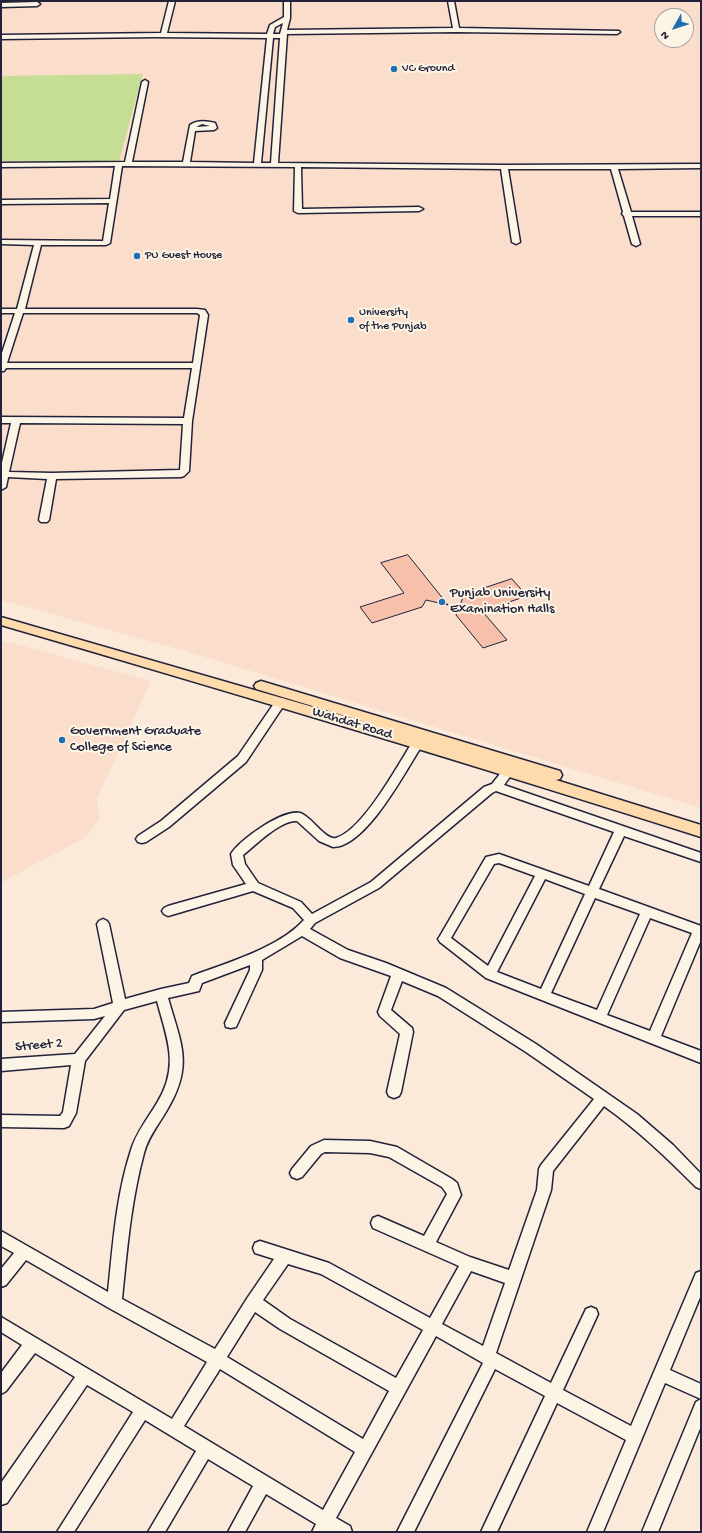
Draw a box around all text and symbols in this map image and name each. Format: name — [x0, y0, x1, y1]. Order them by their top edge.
north arrow — [654, 8, 694, 48]
text: N — [659, 28, 672, 41]
place label: VC Ground — [402, 62, 454, 76]
marker: VC Ground — [389, 64, 399, 74]
place label: PU Guest House — [145, 249, 222, 263]
marker: PU Guest House — [132, 251, 142, 261]
place label: University of the Punjab — [359, 306, 427, 334]
marker: University of the Punjab — [346, 315, 356, 325]
place label: Punjab University Examination Halls — [450, 586, 554, 618]
marker: Punjab University Examination Halls — [437, 597, 447, 607]
street label: Wahdat Road — [310, 704, 394, 744]
place label: Government Graduate College of Science — [70, 724, 201, 756]
marker: Government Graduate College of Science — [57, 735, 67, 745]
street label: Street 2 — [15, 1036, 63, 1056]

